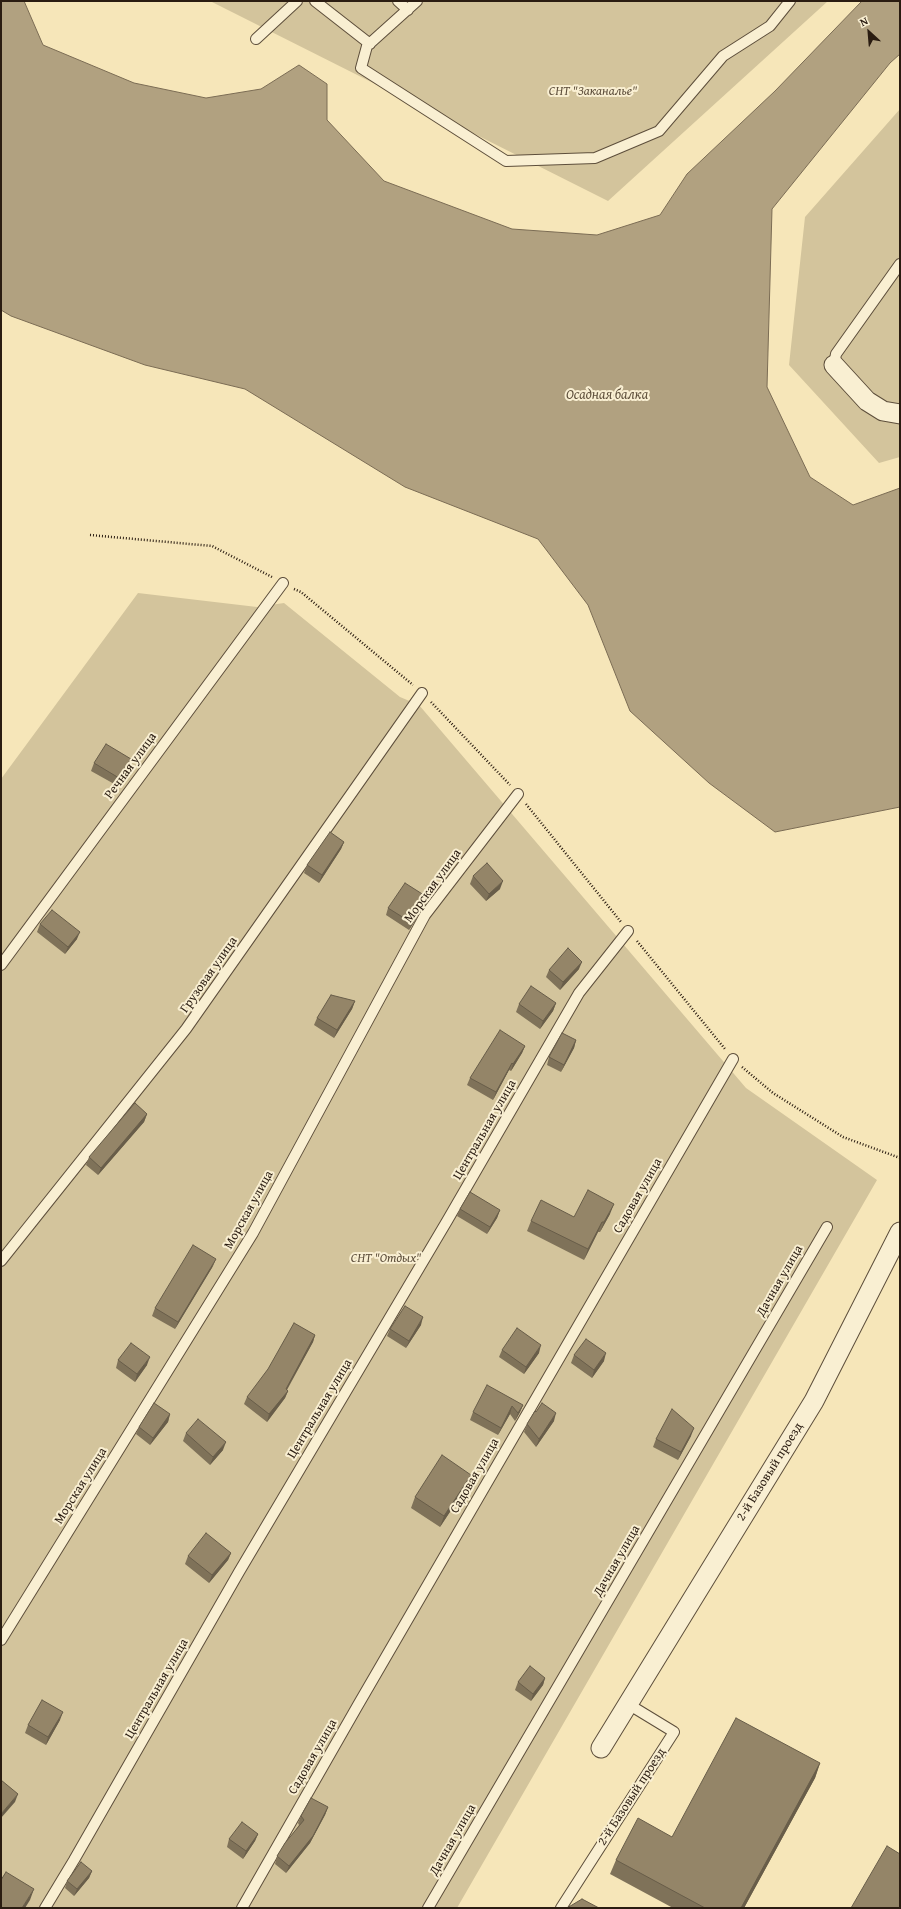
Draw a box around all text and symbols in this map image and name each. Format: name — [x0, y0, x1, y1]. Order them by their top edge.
north arrow — [849, 12, 889, 52]
text: N — [857, 12, 871, 30]
park label: СНТ "Заканалье" — [549, 84, 637, 100]
water label: Осадная балка — [566, 387, 648, 403]
street label: Речная улица — [102, 730, 160, 802]
street label: Морская улица — [401, 846, 465, 926]
street label: Грузовая улица — [177, 934, 241, 1016]
street label: Центральная улица — [450, 1077, 520, 1183]
street label: Садовая улица — [610, 1156, 666, 1236]
street label: Морская улица — [221, 1168, 277, 1252]
street label: Дачная улица — [753, 1243, 807, 1319]
park label: СНТ "Отдых" — [351, 1251, 421, 1267]
street label: Центральная улица — [284, 1357, 356, 1461]
street label: 2-й Базовый проезд — [733, 1420, 807, 1524]
street label: Садовая улица — [447, 1436, 503, 1516]
street label: Морская улица — [51, 1445, 111, 1527]
street label: Дачная улица — [590, 1523, 644, 1599]
street label: Центральная улица — [122, 1636, 192, 1742]
street label: Садовая улица — [285, 1717, 341, 1797]
street label: 2-й Базовый проезд — [595, 1745, 669, 1849]
street label: Дачная улица — [426, 1802, 480, 1878]

